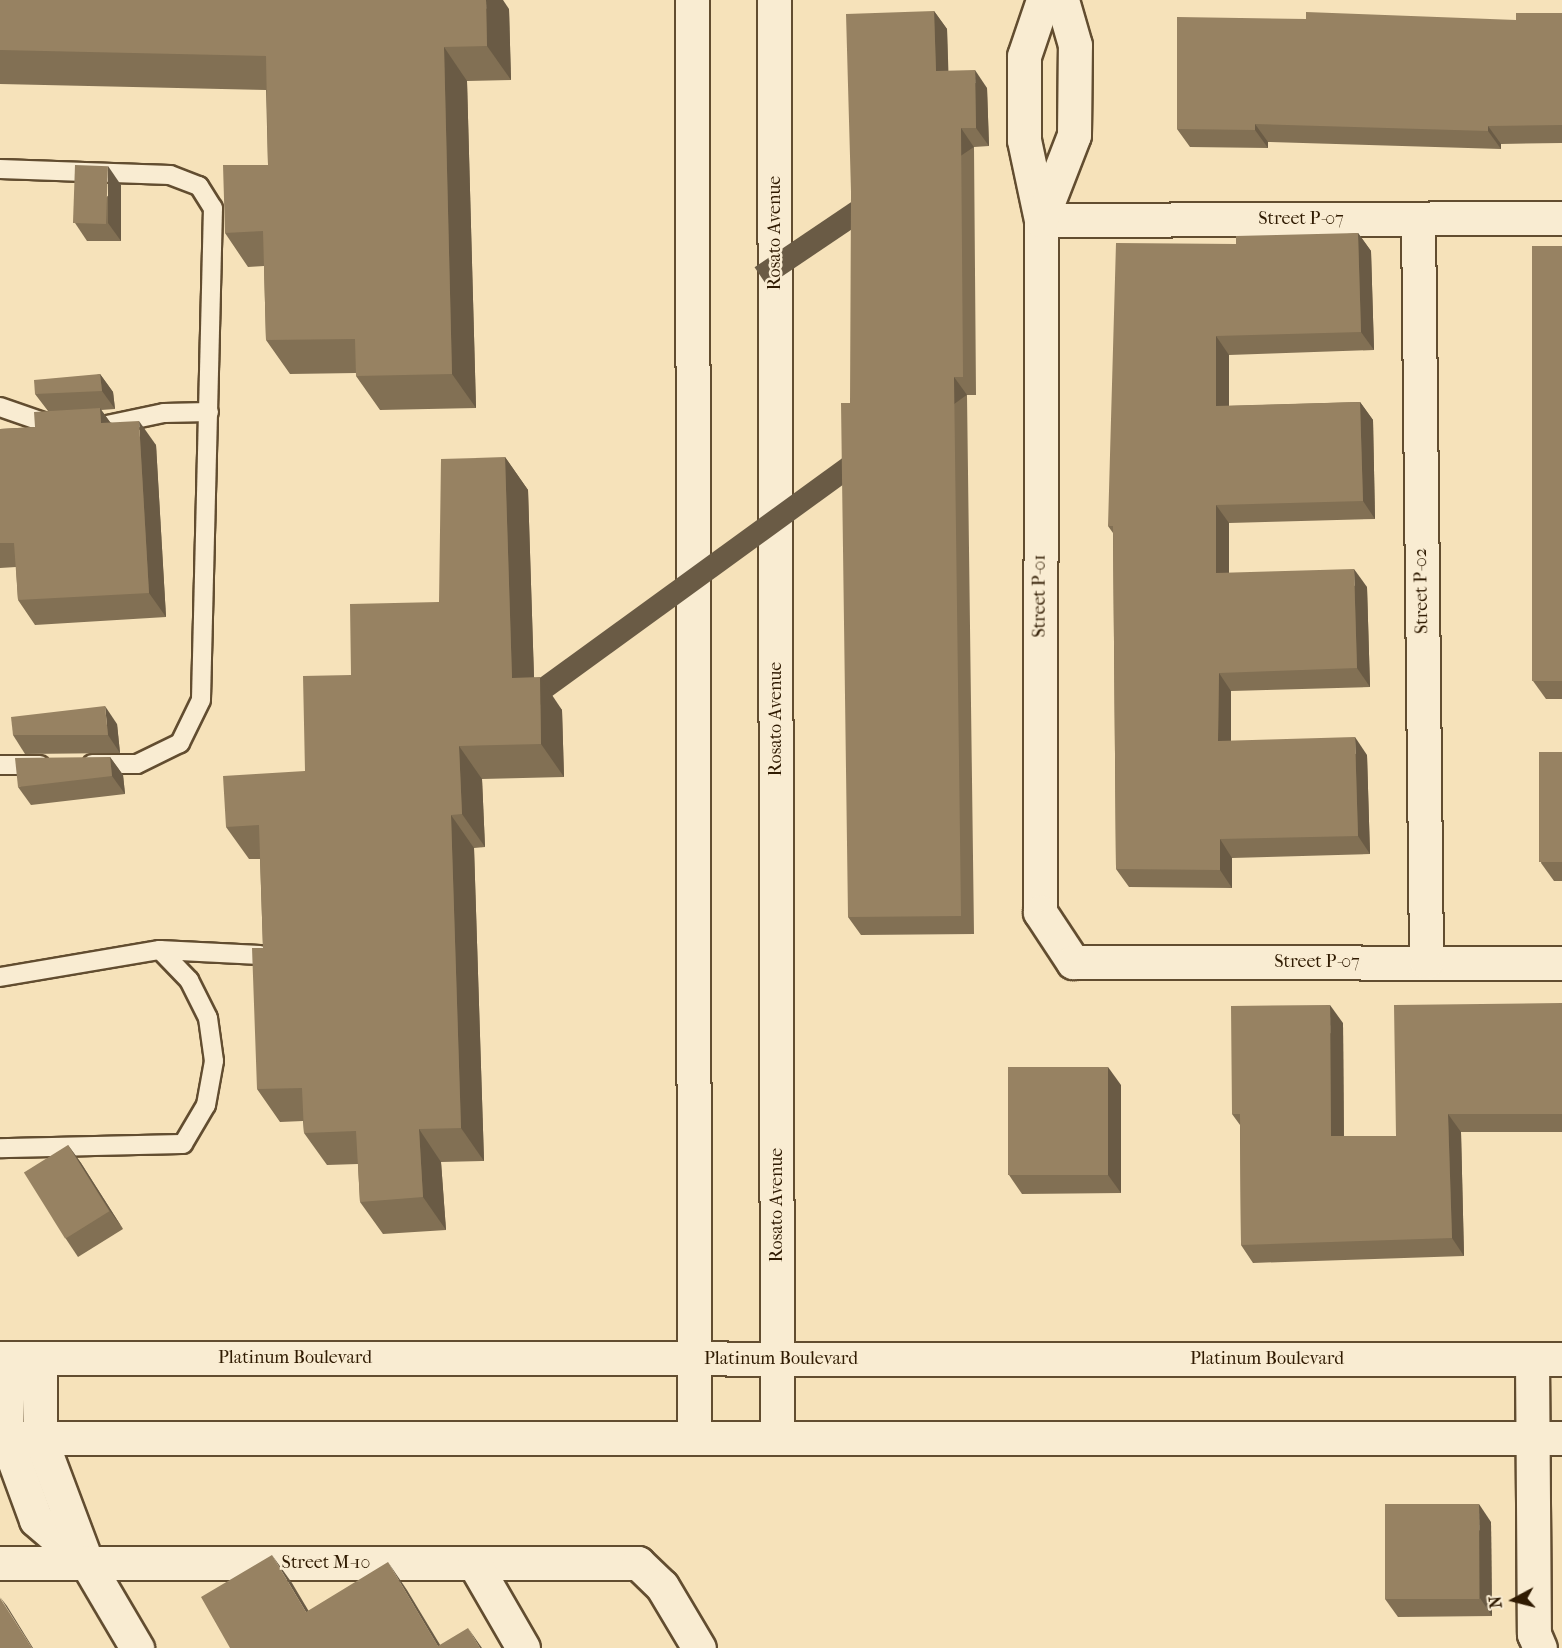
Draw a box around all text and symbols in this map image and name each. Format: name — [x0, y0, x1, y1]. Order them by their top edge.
street label: Rosato Avenue — [764, 176, 786, 290]
street label: Street P-07 — [1258, 208, 1344, 230]
street label: Street P-02 — [1410, 548, 1434, 634]
street label: Street P-01 — [1029, 554, 1051, 638]
street label: Rosato Avenue — [765, 662, 787, 776]
street label: Street P-07 — [1274, 951, 1360, 973]
street label: Rosato Avenue — [766, 1148, 788, 1262]
street label: Platinum Boulevard — [218, 1347, 372, 1369]
street label: Platinum Boulevard — [704, 1348, 858, 1370]
street label: Platinum Boulevard — [1190, 1348, 1344, 1370]
street label: Street M-10 — [282, 1552, 370, 1574]
north arrow — [1484, 1570, 1544, 1630]
text: N — [1485, 1595, 1506, 1609]

